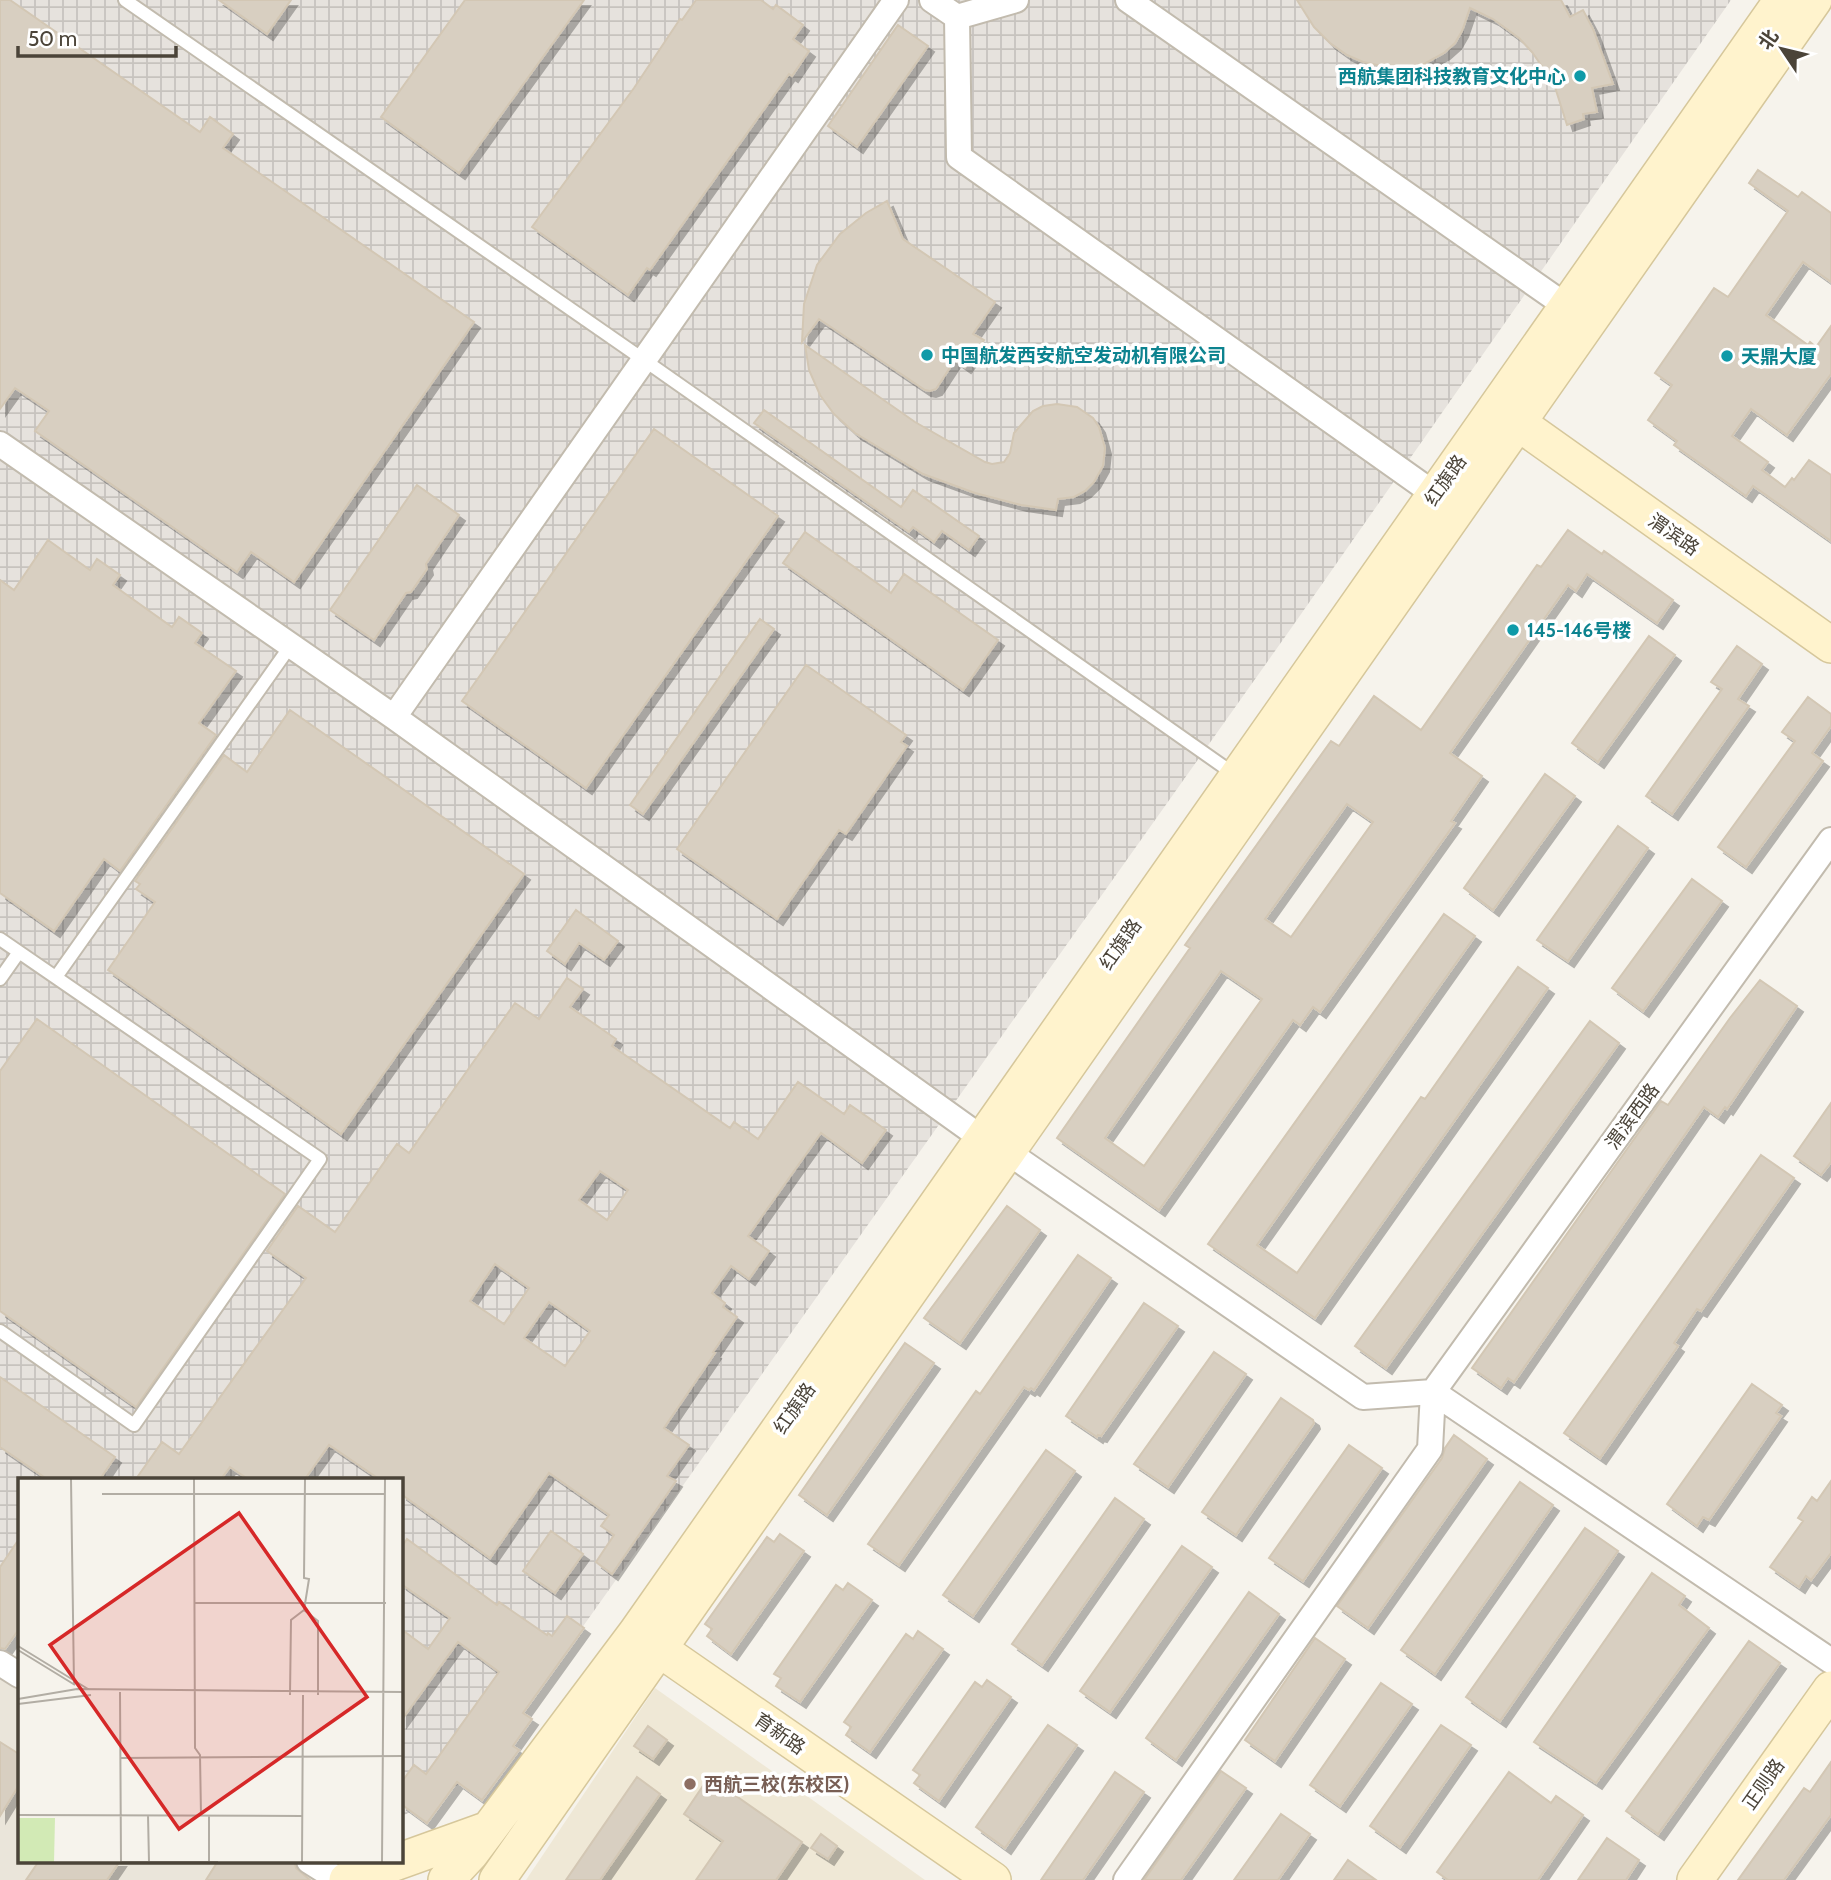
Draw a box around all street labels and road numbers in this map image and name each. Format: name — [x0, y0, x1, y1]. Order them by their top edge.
street label: 红旗路 — [1420, 450, 1471, 510]
street label: 渭滨路 — [1644, 509, 1704, 560]
street label: 红旗路 — [1095, 914, 1146, 974]
street label: 渭滨西路 — [1601, 1079, 1664, 1154]
street label: 红旗路 — [769, 1378, 820, 1438]
street label: 育新路 — [750, 1708, 810, 1759]
street label: 正则路 — [1738, 1754, 1789, 1814]

